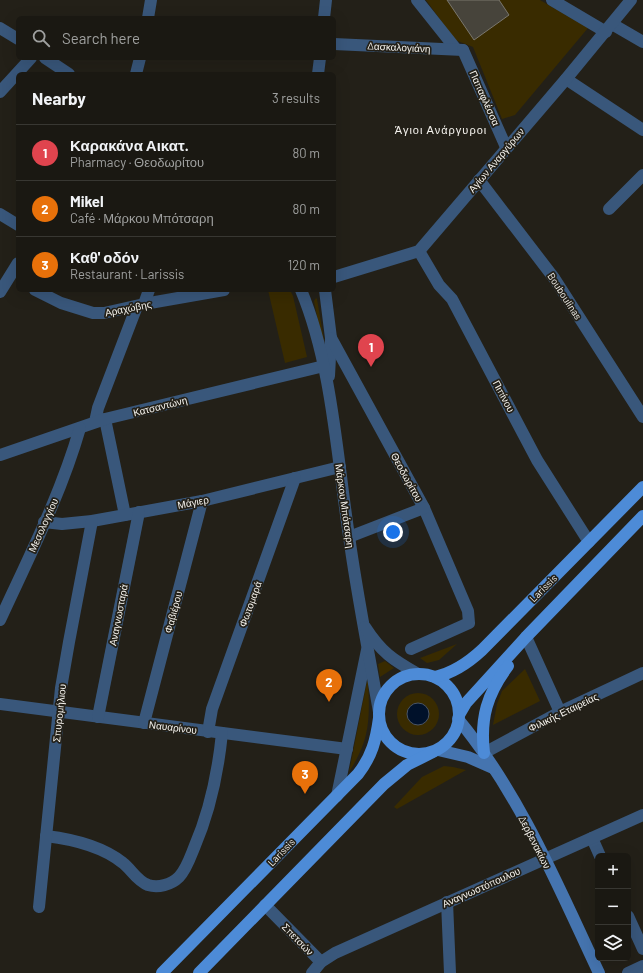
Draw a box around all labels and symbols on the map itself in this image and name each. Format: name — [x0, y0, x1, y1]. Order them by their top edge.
street label: Δασκαλογιάνη — [367, 39, 431, 55]
street label: Παπαφλέσσα — [467, 69, 503, 128]
district label: Άγιοι Ανάργυροι — [395, 123, 487, 136]
street label: Αγίων Αναργύρων — [466, 125, 526, 195]
street label: Bouboulinas — [545, 270, 585, 322]
street label: Αραχώβης — [104, 298, 152, 318]
pin: 1 — [358, 334, 384, 367]
street label: Πιπίνου — [491, 378, 517, 414]
street label: Κατσαντώνη — [132, 393, 188, 419]
street label: Θεοδωρίτου — [389, 451, 425, 503]
street label: Μάρκου Μπότσαρη — [333, 463, 357, 549]
street label: Μάγιερ — [176, 493, 210, 511]
street label: Μεσολογγίου — [26, 496, 60, 554]
your location — [383, 522, 403, 542]
street label: Larissis — [527, 572, 559, 604]
street label: Φωτομαρά — [236, 579, 264, 628]
street label: Αναγνωσταρά — [106, 583, 130, 647]
street label: Φαβιέρου — [162, 590, 184, 634]
pin: 2 — [316, 669, 342, 702]
street label: Σπυρομήλιου — [50, 683, 68, 743]
street label: Φιλικής Εταιρείας — [526, 690, 600, 734]
street label: Ναυαρίνου — [148, 718, 198, 736]
pin: 3 — [292, 761, 318, 794]
street label: Δερβενακίων — [517, 814, 553, 870]
street label: Larissis — [265, 836, 297, 868]
street label: Αναγνωστόπουλου — [440, 864, 522, 910]
street label: Σπετσών — [280, 920, 316, 958]

